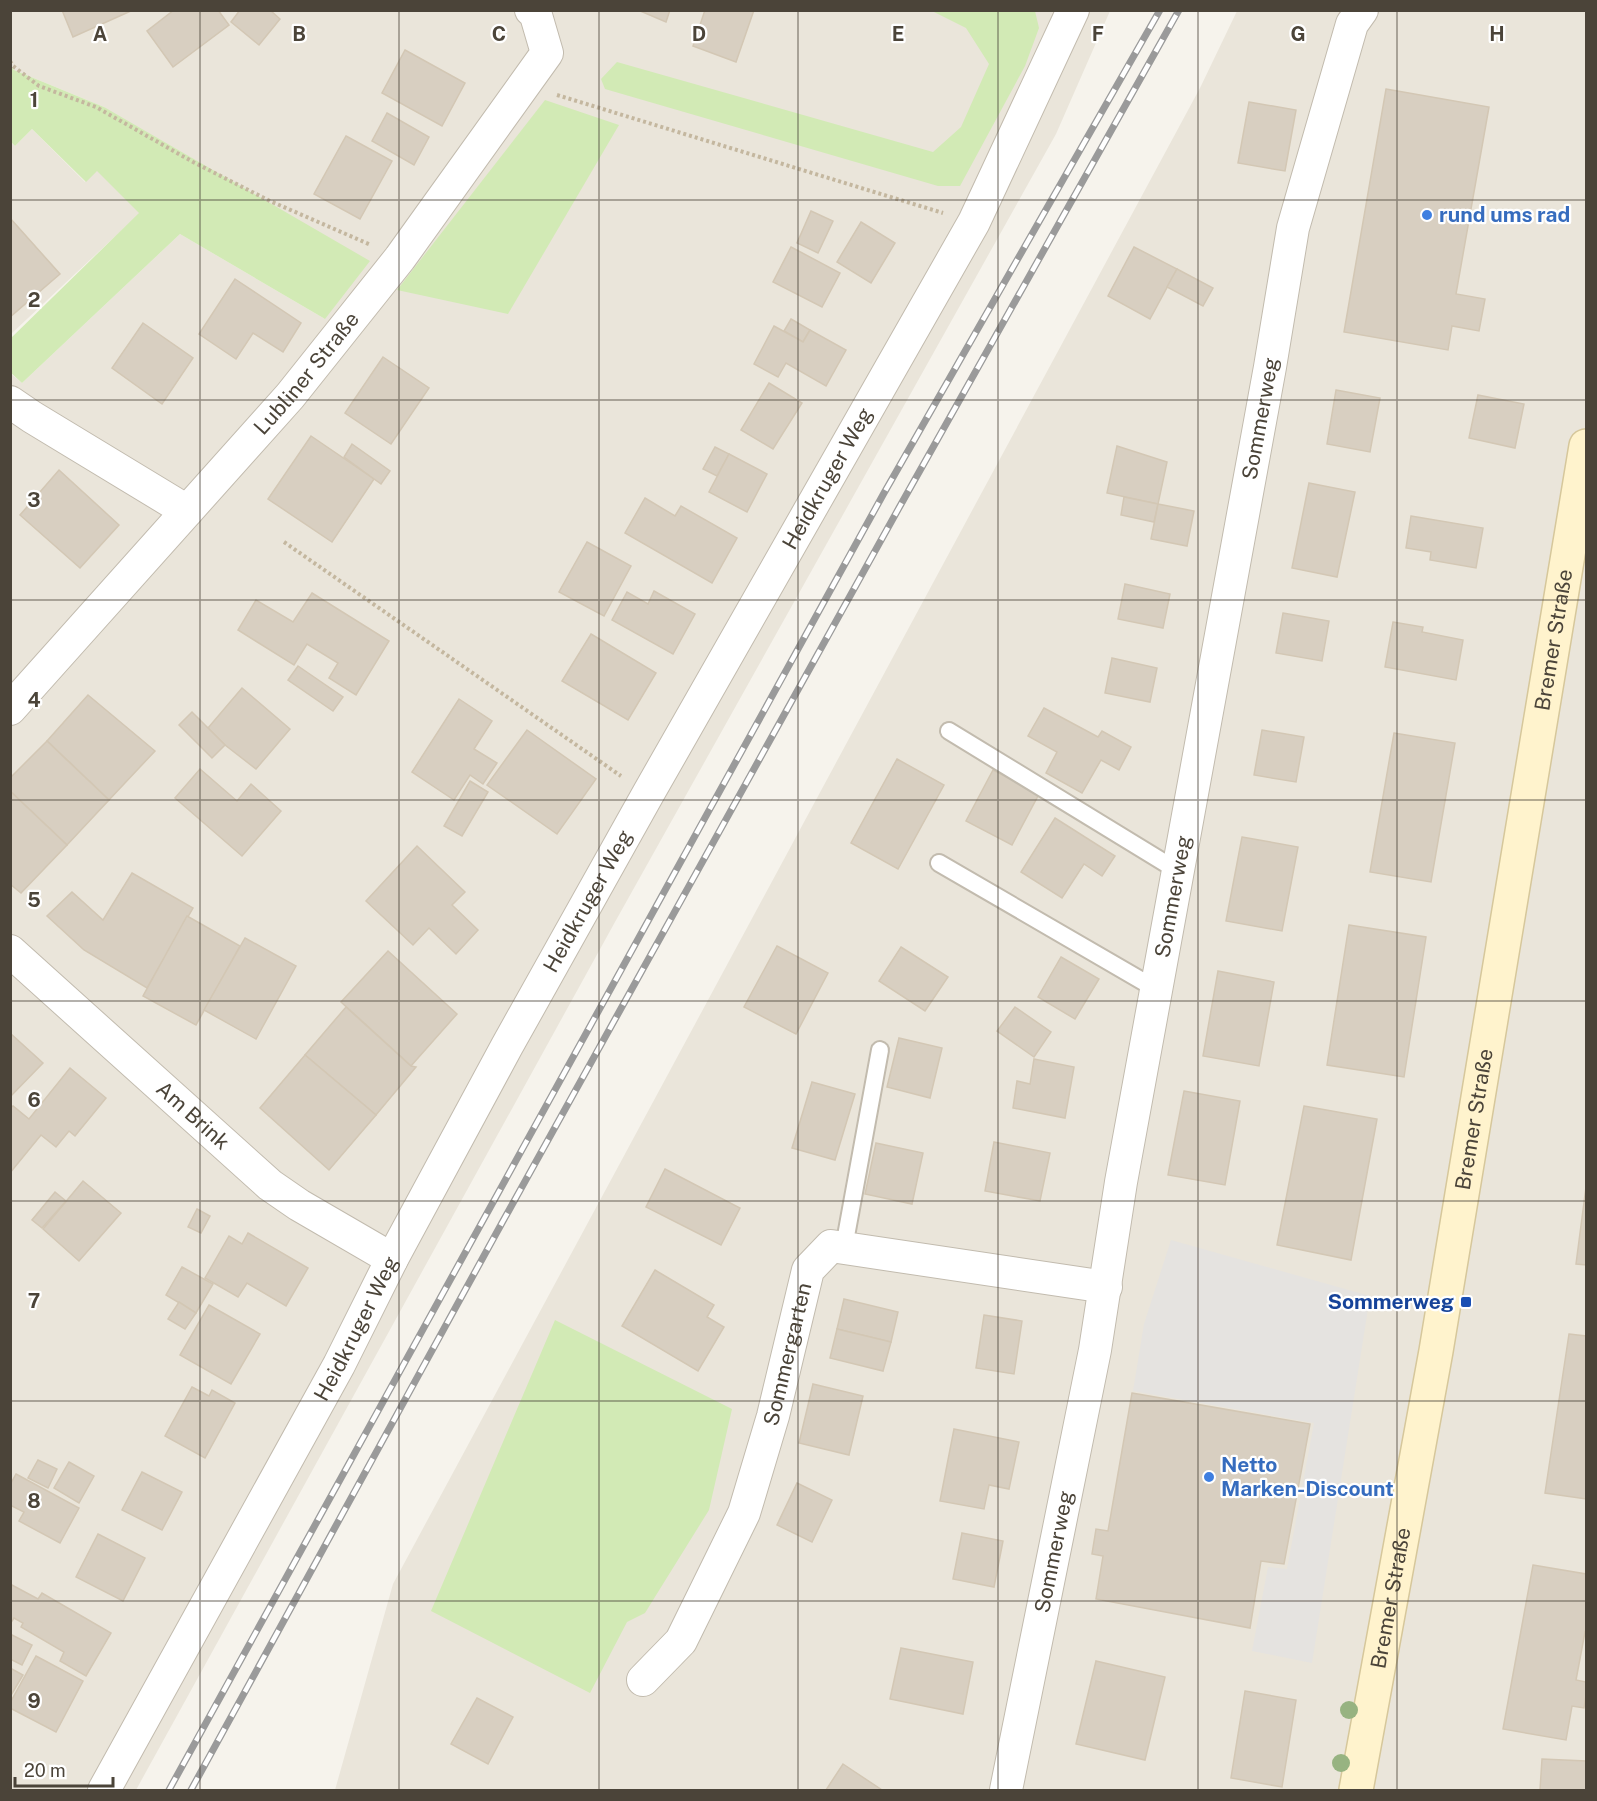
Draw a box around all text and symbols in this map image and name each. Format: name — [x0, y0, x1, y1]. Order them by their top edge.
text: A — [93, 22, 107, 46]
text: B — [292, 22, 306, 46]
text: C — [492, 22, 506, 46]
text: D — [692, 22, 706, 46]
text: E — [892, 22, 904, 46]
text: F — [1092, 22, 1104, 46]
text: G — [1290, 22, 1306, 46]
text: H — [1489, 22, 1505, 46]
text: 1 — [30, 88, 38, 112]
place label: rund ums rad — [1439, 202, 1570, 227]
marker: rund ums rad — [1420, 208, 1434, 222]
text: 2 — [28, 288, 40, 312]
street label: Lubliner Straße — [248, 307, 364, 440]
street label: Sommerweg — [1237, 356, 1283, 482]
street label: Heidkruger Weg — [777, 403, 878, 554]
text: 3 — [27, 488, 41, 512]
street label: Bremer Straße — [1529, 567, 1577, 712]
text: 4 — [27, 688, 41, 712]
street label: Heidkruger Weg — [538, 825, 637, 977]
street label: Sommerweg — [1149, 833, 1196, 960]
text: 5 — [27, 888, 41, 912]
street label: Bremer Straße — [1450, 1047, 1498, 1192]
street label: Am Brink — [151, 1076, 235, 1155]
text: 6 — [27, 1088, 41, 1112]
street label: Heidkruger Weg — [309, 1252, 403, 1405]
street label: Sommergarten — [758, 1280, 817, 1429]
text: 7 — [28, 1289, 40, 1313]
place label: Sommerweg — [1327, 1289, 1454, 1314]
marker: Sommerweg — [1459, 1295, 1473, 1309]
place label: Netto Marken-Discount — [1221, 1452, 1394, 1501]
marker: Netto Marken-Discount — [1202, 1470, 1216, 1484]
text: 8 — [27, 1489, 41, 1513]
street label: Sommerweg — [1029, 1489, 1078, 1615]
street label: Bremer Straße — [1365, 1525, 1416, 1671]
text: 9 — [27, 1689, 41, 1713]
scale bar — [15, 1750, 112, 1788]
text: 20 m — [24, 1760, 66, 1781]

